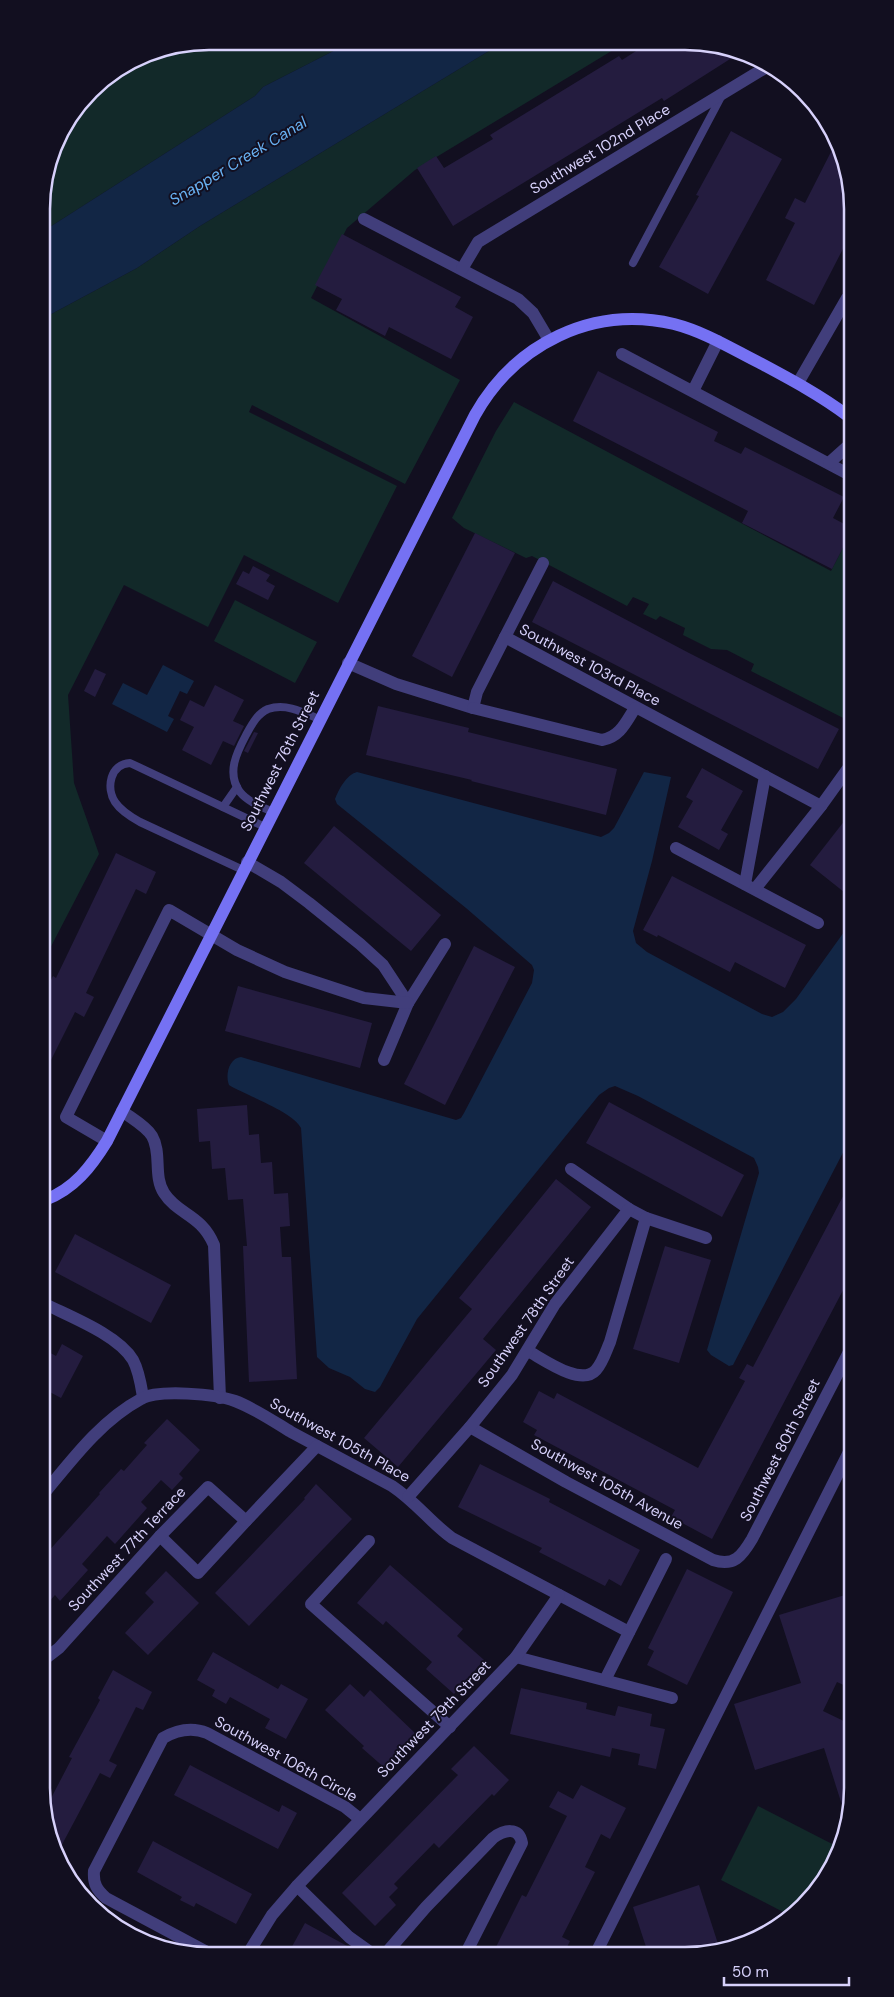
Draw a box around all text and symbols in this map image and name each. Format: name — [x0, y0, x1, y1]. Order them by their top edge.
street label: Southwest 102nd Place — [526, 99, 674, 199]
water label: Snapper Creek Canal — [165, 111, 311, 210]
street label: Southwest 103rd Place — [516, 619, 664, 711]
street label: Southwest 76th Street — [236, 687, 324, 835]
street label: Southwest 78th Street — [473, 1253, 579, 1391]
street label: Southwest 80th Street — [735, 1375, 825, 1525]
street label: Southwest 105th Place — [266, 1393, 414, 1487]
street label: Southwest 105th Avenue — [527, 1434, 687, 1534]
street label: Southwest 77th Terrace — [64, 1482, 190, 1616]
street label: Southwest 79th Street — [373, 1656, 495, 1782]
street label: Southwest 106th Circle — [211, 1711, 361, 1807]
scale bar — [724, 1954, 849, 1986]
text: 50 m — [732, 1962, 769, 1982]

